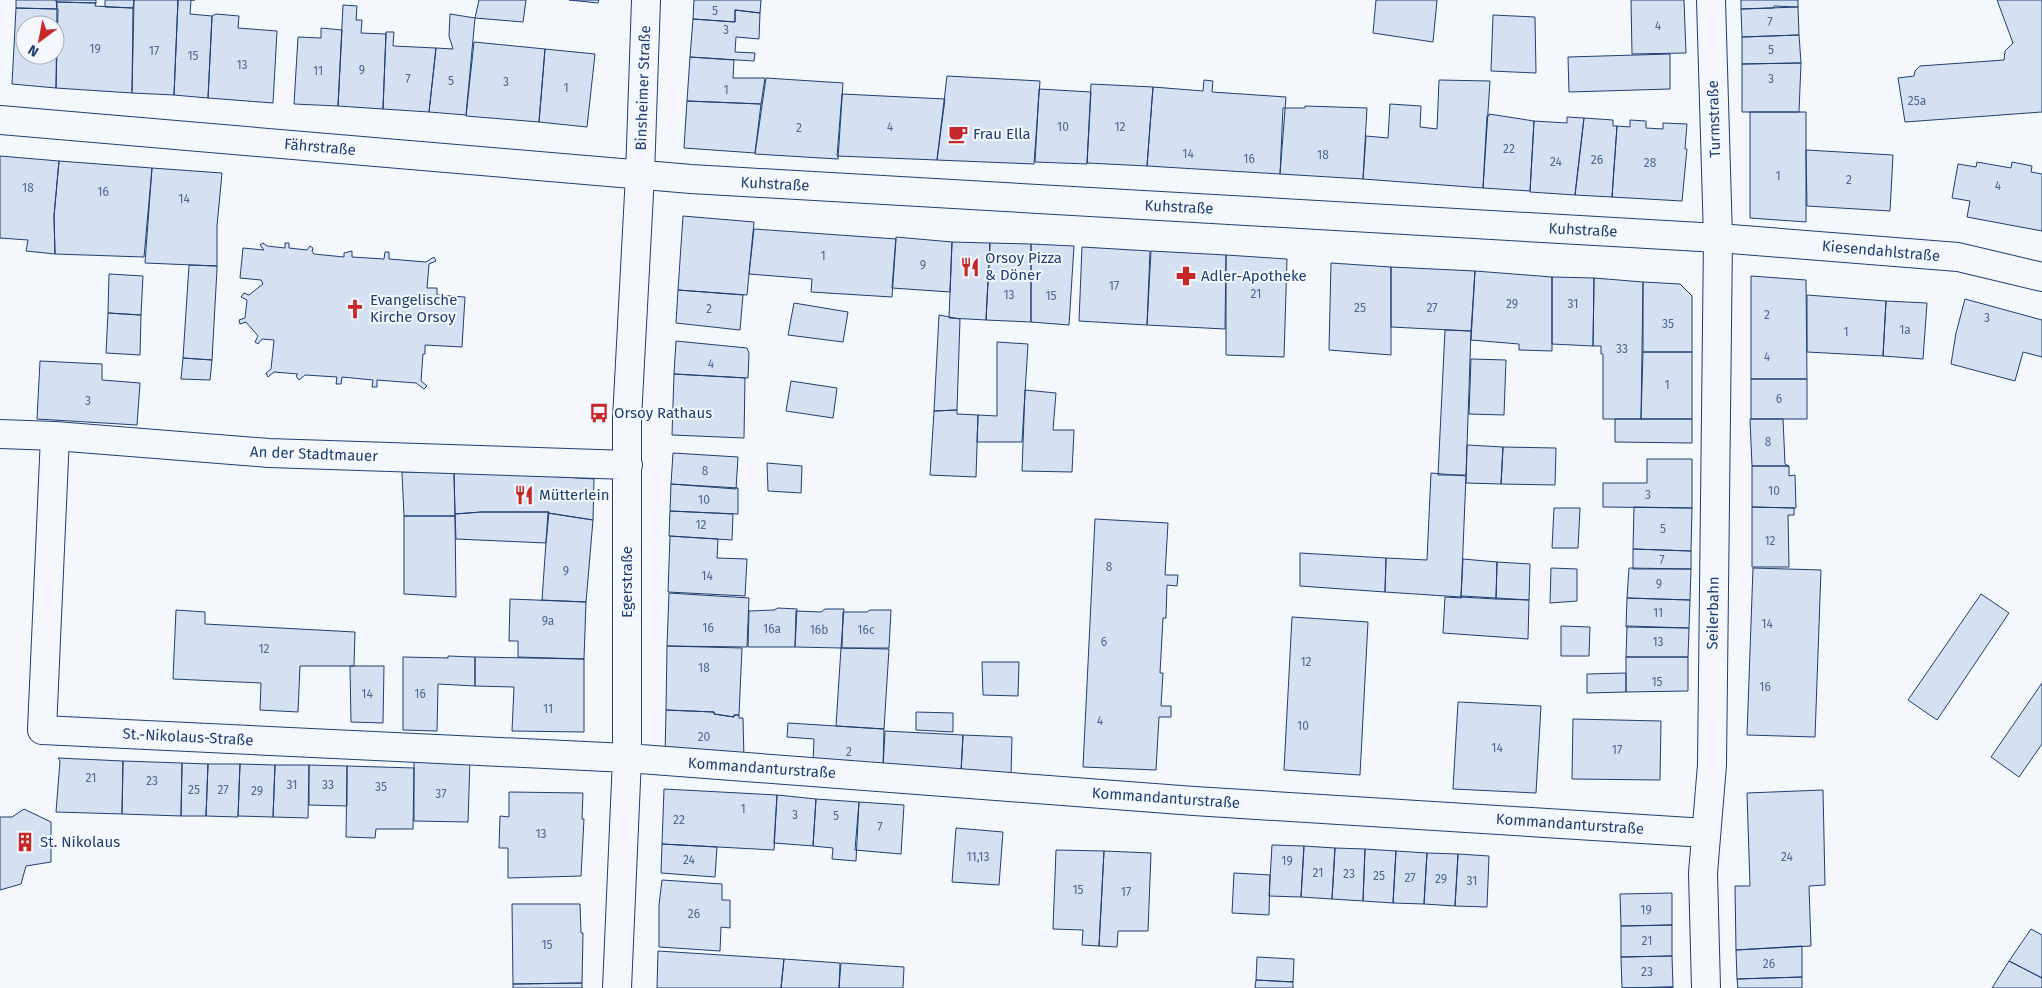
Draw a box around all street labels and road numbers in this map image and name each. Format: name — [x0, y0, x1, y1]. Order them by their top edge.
street label: Binsheimer Straße — [632, 25, 654, 151]
street label: Turmstraße — [1704, 80, 1724, 158]
street label: Fährstraße — [283, 135, 357, 159]
street label: Kuhstraße — [740, 173, 810, 195]
street label: Kuhstraße — [1144, 196, 1214, 218]
street label: Kuhstraße — [1548, 219, 1618, 241]
street label: Kiesendahlstraße — [1821, 237, 1941, 265]
street label: An der Stadtmauer — [250, 443, 378, 465]
street label: Egerstraße — [618, 546, 636, 618]
street label: Seilerbahn — [1703, 576, 1723, 650]
street label: St.-Nikolaus-Straße — [122, 725, 254, 749]
street label: Kommandanturstraße — [687, 754, 837, 782]
street label: Kommandanturstraße — [1091, 784, 1241, 812]
street label: Kommandanturstraße — [1495, 810, 1645, 838]

